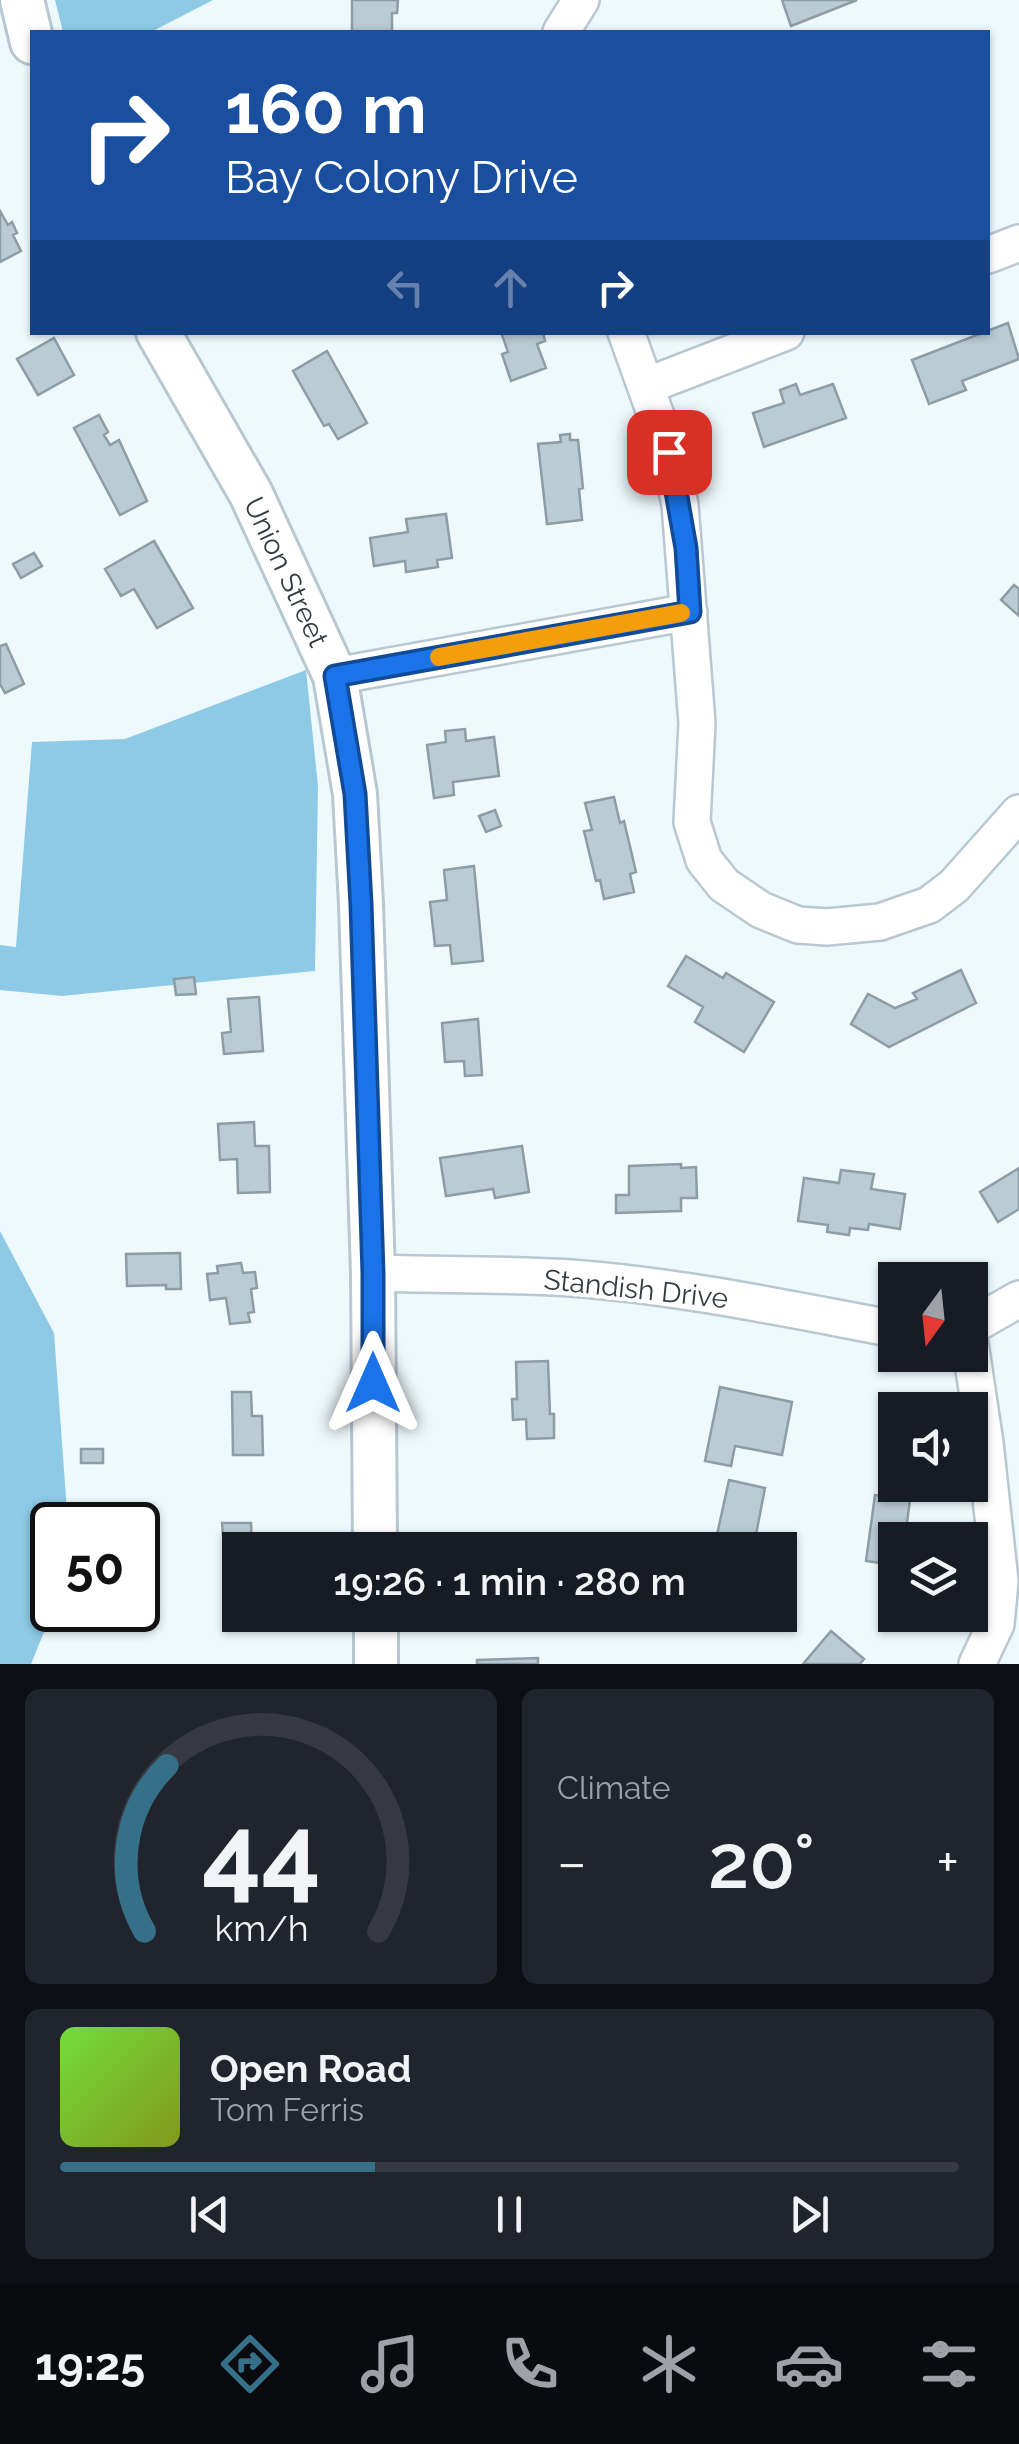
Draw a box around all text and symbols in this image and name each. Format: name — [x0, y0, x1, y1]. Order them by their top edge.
text: 160 m — [225, 67, 427, 149]
icon: right — [60, 70, 190, 200]
text: Bay Colony Drive — [225, 151, 578, 204]
icon: left — [378, 260, 433, 315]
icon: ahead — [483, 260, 538, 315]
icon: right — [588, 260, 643, 315]
pin — [627, 410, 712, 495]
icon: arrive — [642, 425, 697, 480]
street label: Union Street — [237, 492, 335, 653]
north arrow — [878, 1262, 988, 1372]
map controls — [878, 1262, 988, 1632]
street label: Standish Drive — [542, 1263, 730, 1315]
position arrow — [321, 1331, 425, 1435]
button: sound — [878, 1392, 988, 1502]
speed limit sign: 50 — [30, 1502, 160, 1632]
button: layers — [878, 1522, 988, 1632]
text: 19:26 · 1 min · 280 m — [333, 1559, 686, 1604]
text: Climate — [557, 1769, 671, 1806]
text: 44 — [202, 1791, 320, 1913]
text: 20° — [708, 1817, 815, 1906]
text: − — [557, 1830, 587, 1895]
text: + — [936, 1830, 959, 1895]
text: km/h — [214, 1907, 308, 1949]
text: Open Road — [210, 2046, 411, 2091]
text: Tom Ferris — [210, 2091, 364, 2128]
icon: previous — [182, 2187, 237, 2242]
icon: pause — [482, 2187, 537, 2242]
icon: next — [782, 2187, 837, 2242]
icon: directions — [215, 2329, 285, 2399]
icon: music — [355, 2329, 425, 2399]
icon: phone — [495, 2329, 565, 2399]
icon: climate — [634, 2329, 704, 2399]
icon: car — [774, 2329, 844, 2399]
icon: filters — [914, 2329, 984, 2399]
text: 19:25 — [35, 2338, 145, 2391]

